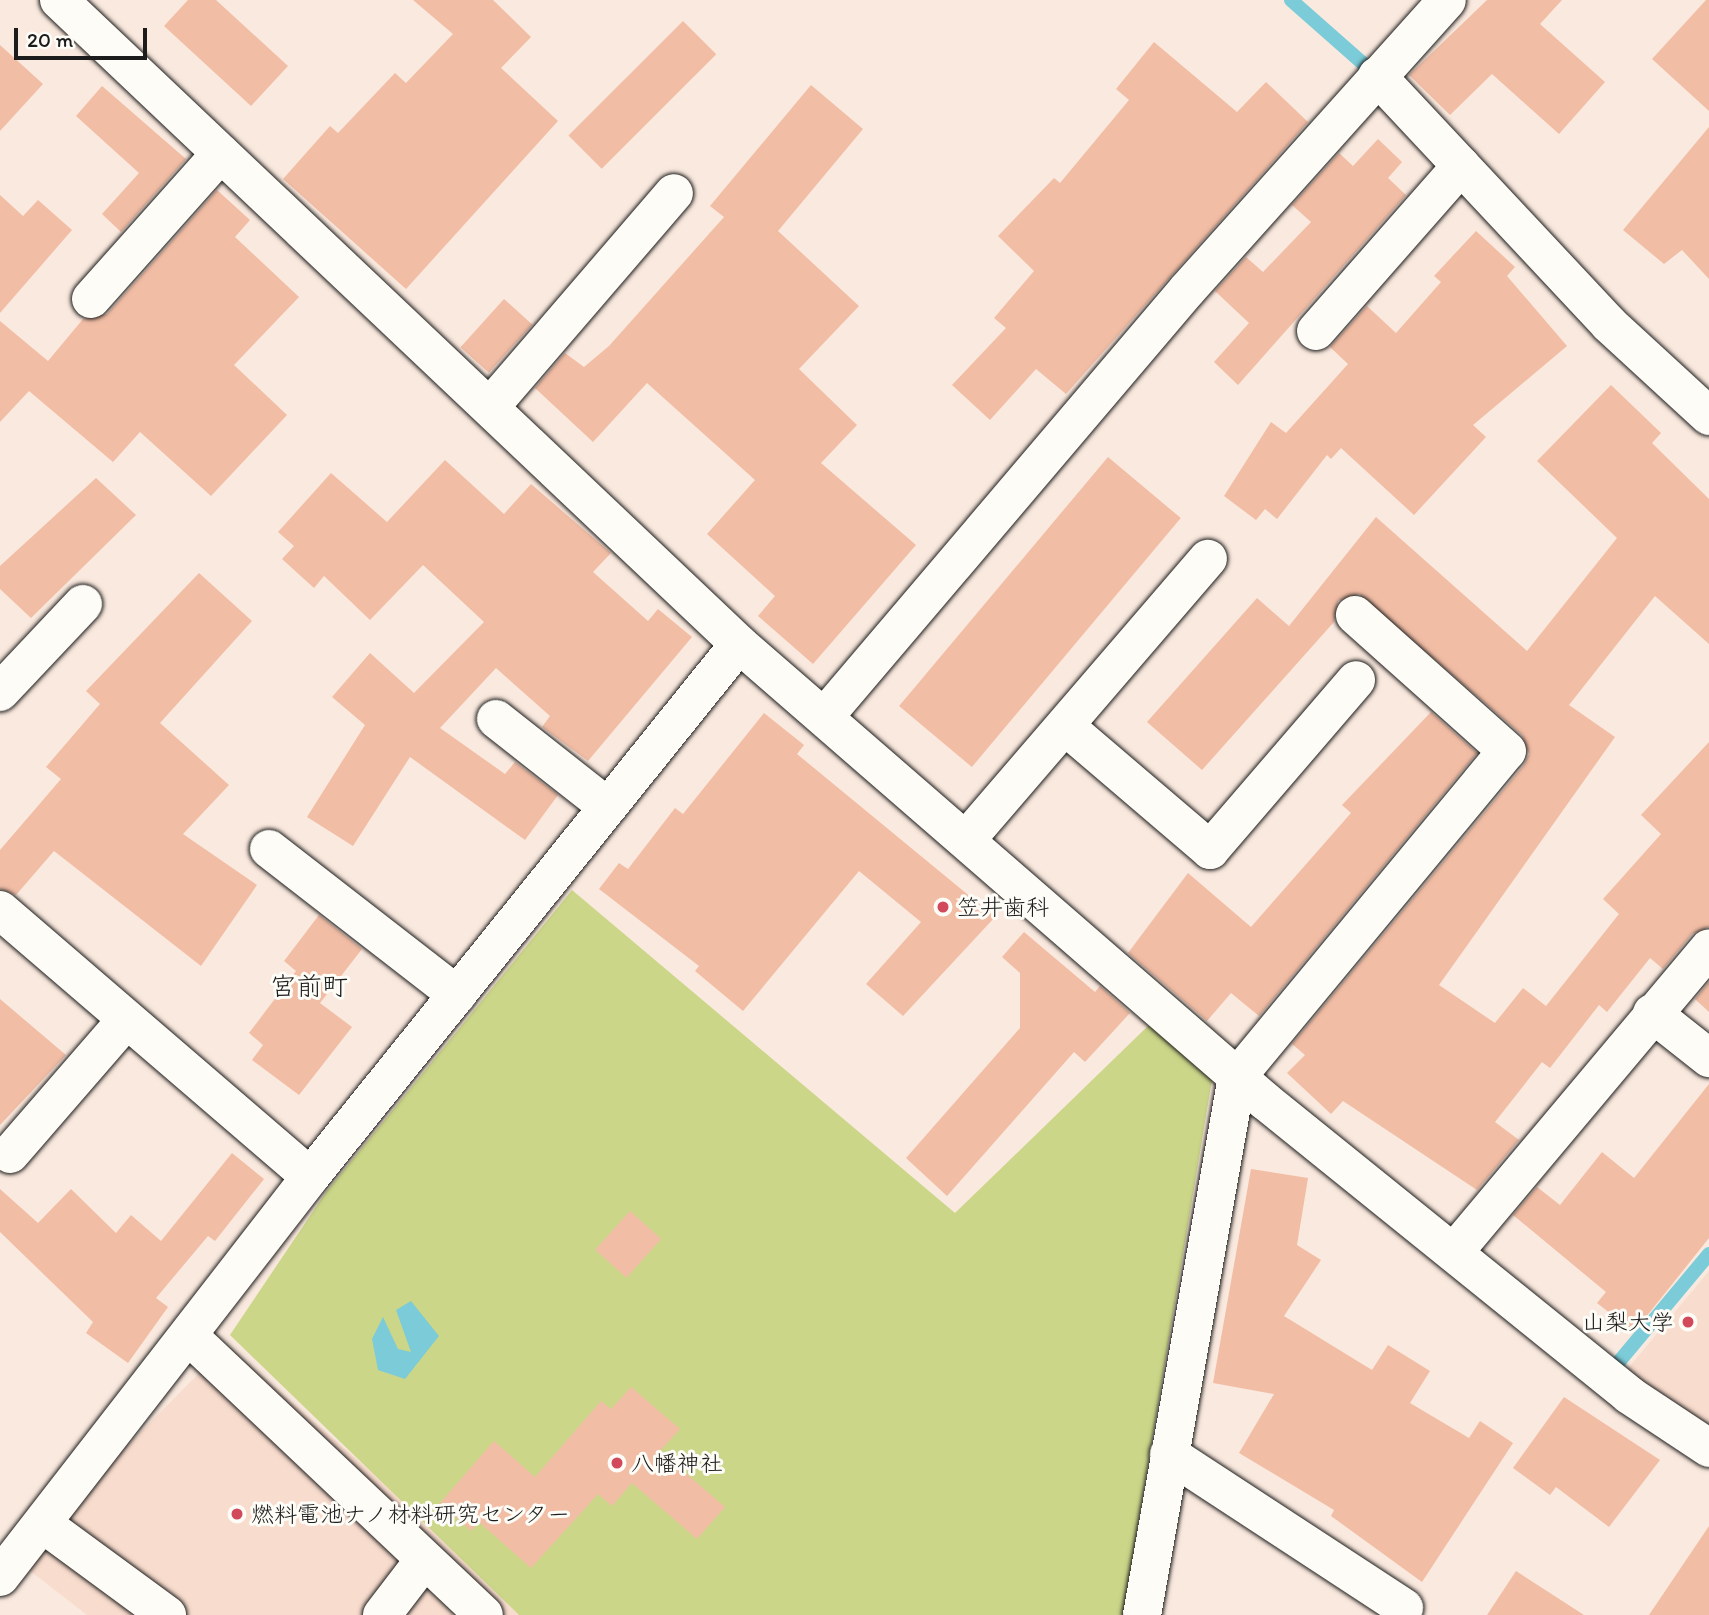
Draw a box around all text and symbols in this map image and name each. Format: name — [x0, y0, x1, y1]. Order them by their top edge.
scale bar — [18, 14, 150, 58]
text: 20 m — [27, 27, 73, 52]
place label: 笠井歯科 — [957, 893, 1049, 921]
marker: 笠井歯科 — [935, 899, 951, 915]
district label: 宮前町 — [270, 971, 348, 1003]
place label: 山梨大学 — [1582, 1308, 1674, 1336]
marker: 山梨大学 — [1680, 1314, 1696, 1330]
place label: 八幡神社 — [631, 1449, 723, 1477]
marker: 八幡神社 — [609, 1455, 625, 1471]
place label: 燃料電池ナノ材料研究センター — [251, 1500, 573, 1528]
marker: 燃料電池ナノ材料研究センター — [229, 1506, 245, 1522]

